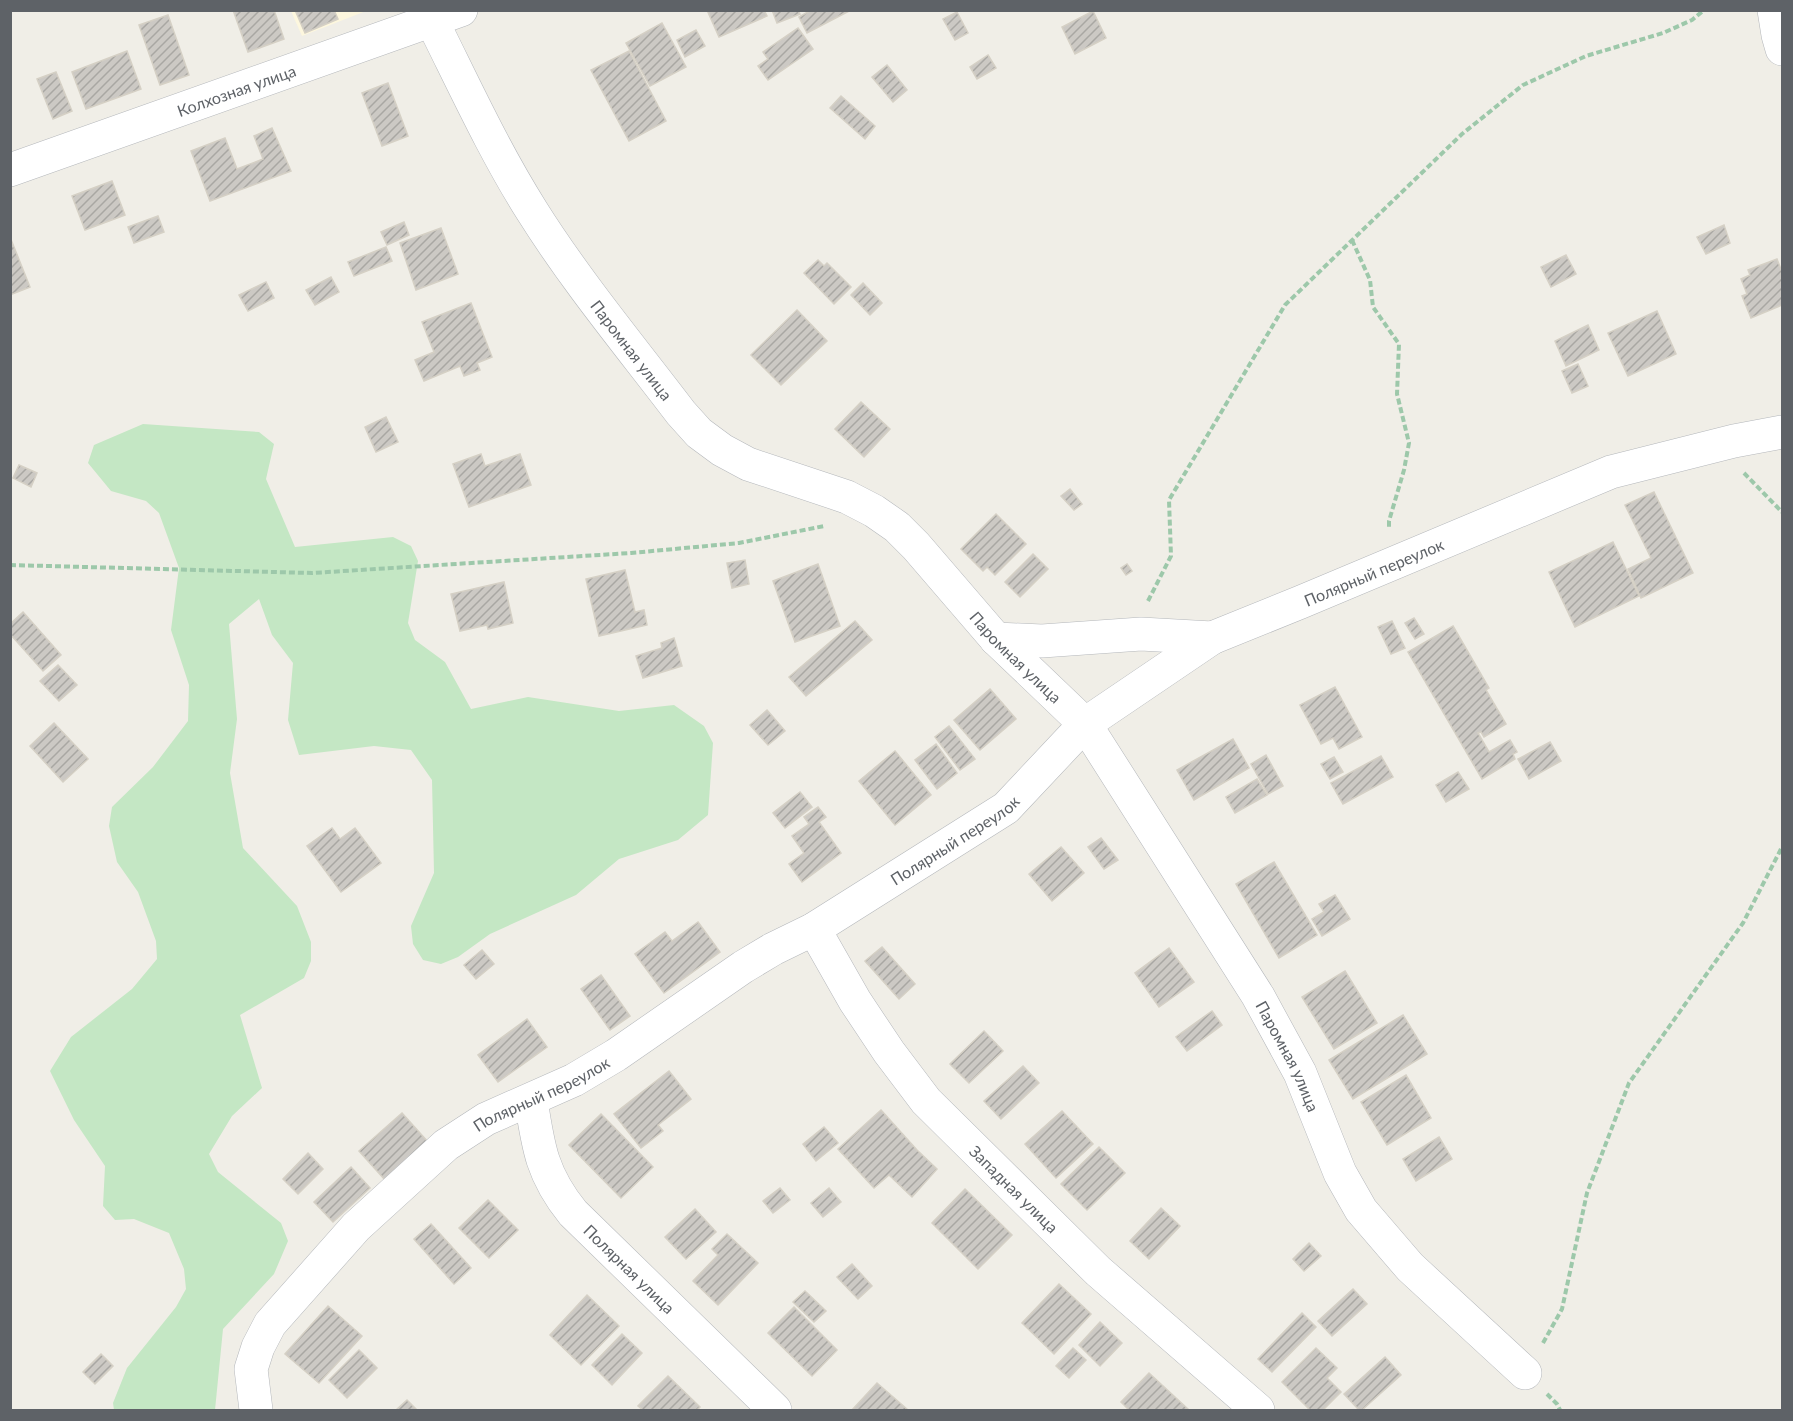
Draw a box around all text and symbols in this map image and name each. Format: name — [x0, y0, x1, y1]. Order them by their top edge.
street label: Колхозная улица — [174, 60, 298, 120]
street label: Паромная улица — [588, 296, 677, 404]
street label: Полярный переулок — [1301, 534, 1447, 609]
street label: Паромная улица — [967, 607, 1066, 706]
street label: Полярный переулок — [886, 791, 1023, 888]
street label: Паромная улица — [1253, 997, 1324, 1114]
street label: Полярный переулок — [469, 1052, 613, 1135]
street label: Западная улица — [966, 1141, 1063, 1236]
street label: Полярная улица — [581, 1220, 679, 1317]

